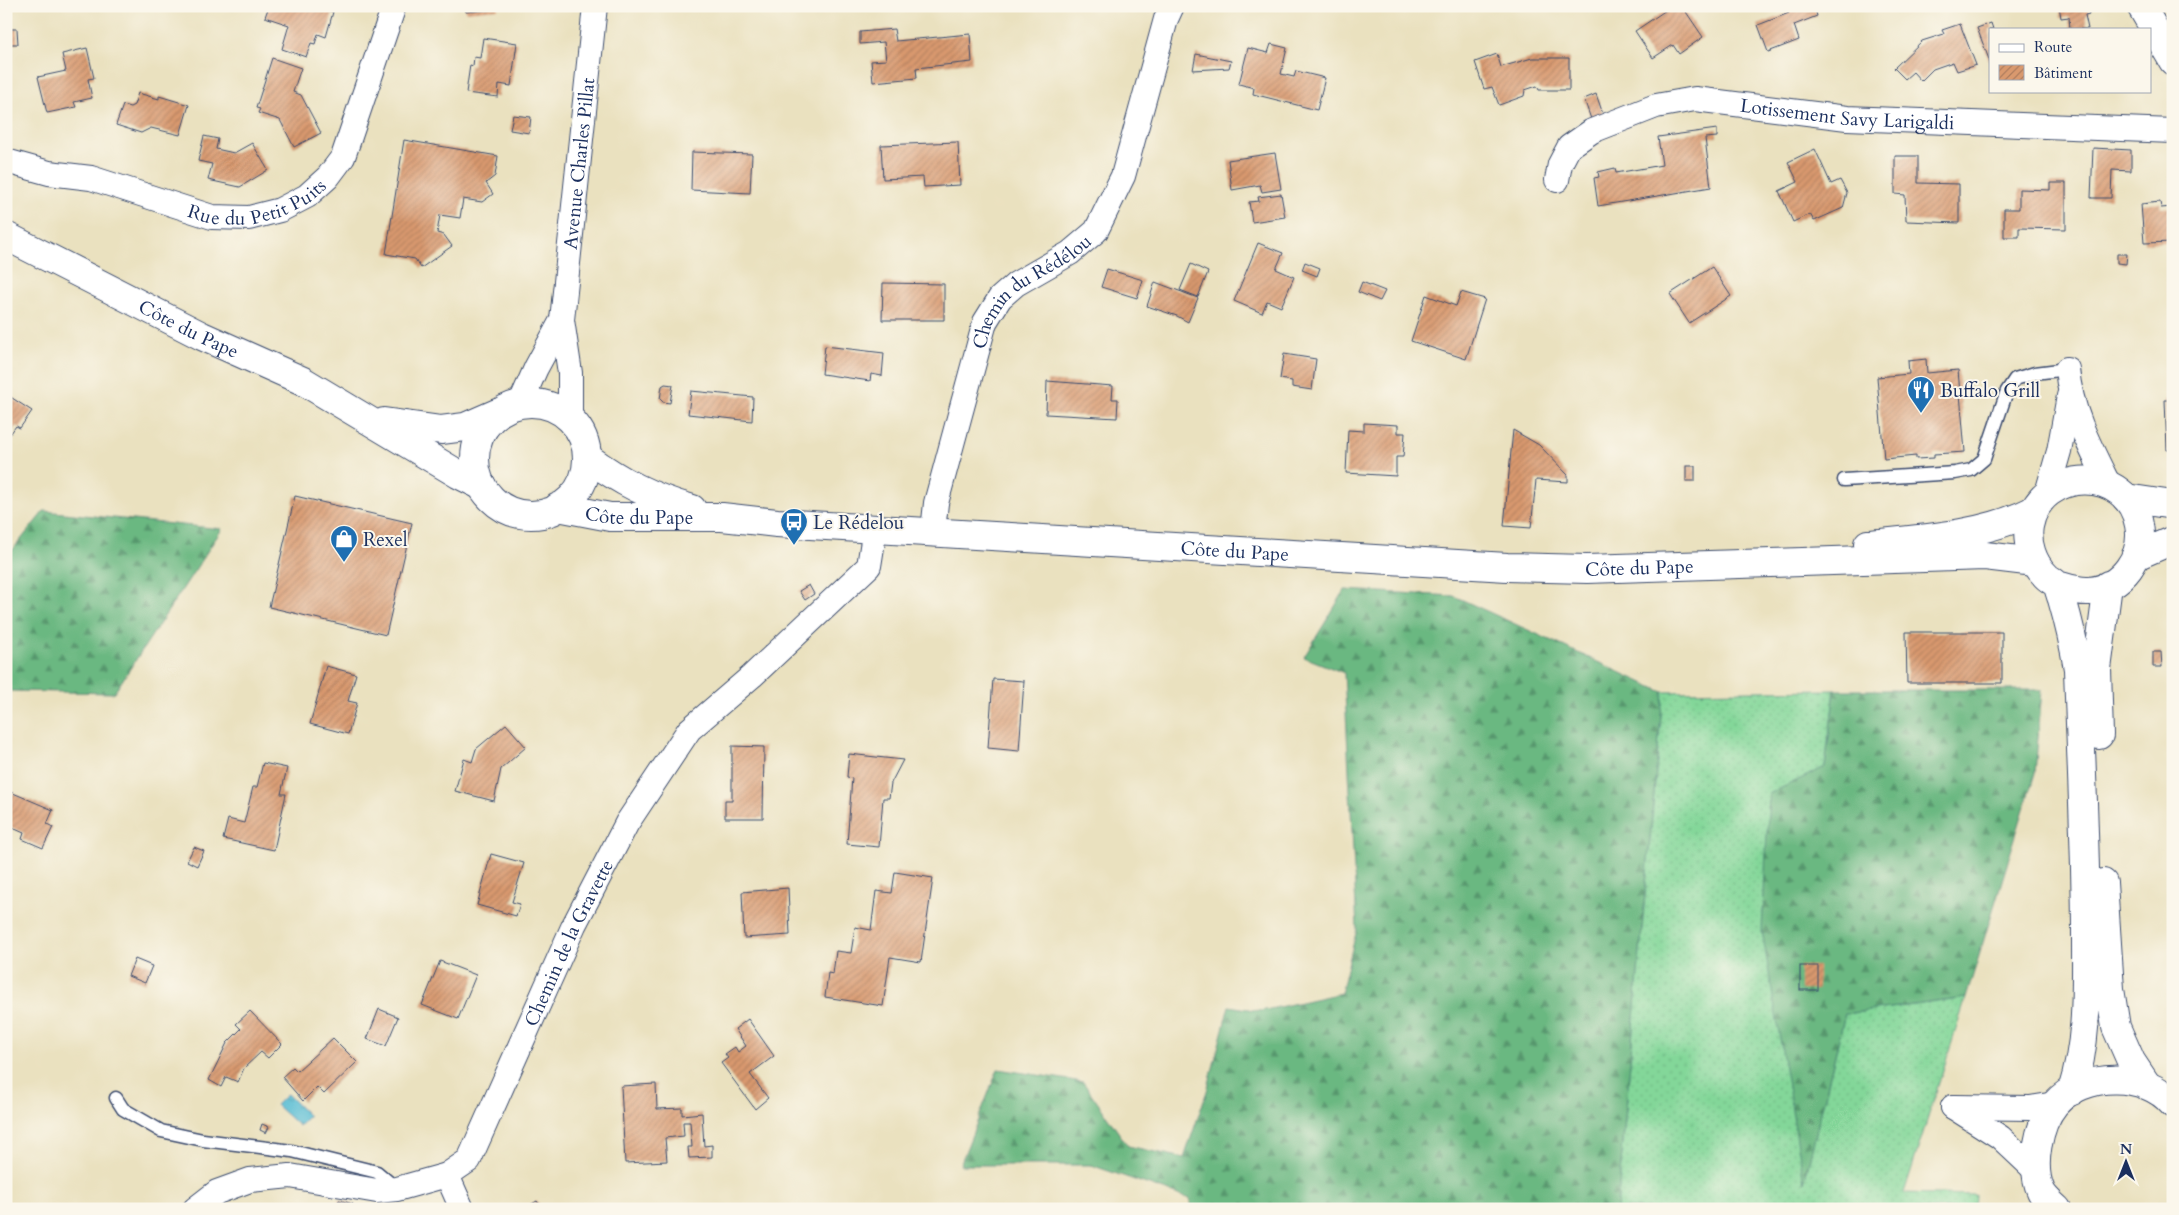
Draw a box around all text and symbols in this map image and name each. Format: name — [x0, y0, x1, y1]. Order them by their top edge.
legend — [1989, 28, 2152, 92]
text: Route — [2034, 37, 2072, 57]
text: Bâtiment — [2034, 63, 2093, 83]
street label: Avenue Charles Pillat — [558, 76, 601, 251]
street label: Lotissement Savy Larigaldi — [1739, 93, 1955, 136]
street label: Rue du Petit Puits — [184, 173, 332, 232]
street label: Chemin du Rédélou — [966, 228, 1097, 352]
street label: Côte du Pape — [134, 294, 243, 365]
restaurant icon: Buffalo Grill — [1906, 375, 1936, 414]
place label: Buffalo Grill — [1940, 378, 2040, 404]
street label: Côte du Pape — [583, 500, 693, 531]
bus stop icon: Le Rédelou — [779, 507, 809, 546]
place label: Le Rédelou — [813, 510, 904, 536]
shop icon: Rexel — [329, 524, 359, 563]
place label: Rexel — [363, 527, 408, 553]
street label: Côte du Pape — [1180, 535, 1290, 568]
street label: Côte du Pape — [1585, 554, 1694, 583]
street label: Chemin de la Gravette — [518, 855, 620, 1031]
north arrow — [2102, 1138, 2152, 1188]
text: N — [2120, 1140, 2132, 1159]

